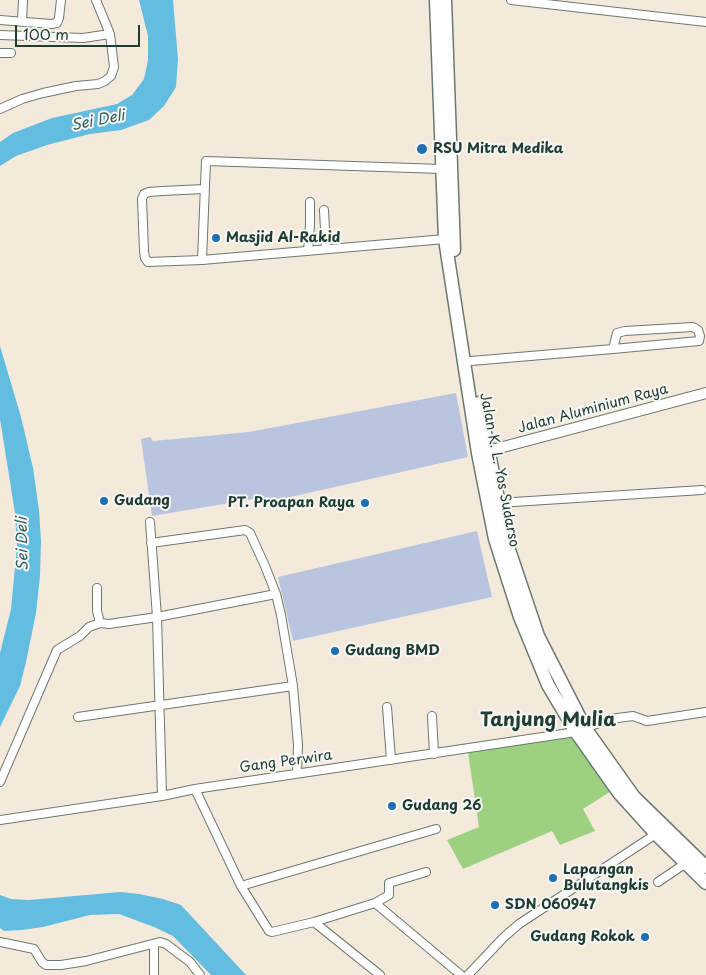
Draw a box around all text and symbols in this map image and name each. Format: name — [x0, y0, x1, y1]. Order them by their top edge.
scale bar — [18, 15, 142, 47]
text: 100 m — [23, 22, 69, 45]
water label: Sei Deli — [70, 107, 126, 135]
place label: RSU Mitra Medika — [433, 141, 564, 157]
marker: RSU Mitra Medika — [415, 142, 429, 156]
place label: Masjid Al-Rakid — [226, 230, 340, 246]
marker: Masjid Al-Rakid — [210, 232, 222, 244]
street label: Jalan Aluminium Raya — [516, 381, 670, 437]
street label: Jalan K. L. Yos Sudarso — [476, 391, 522, 549]
place label: Gudang — [114, 493, 170, 509]
marker: Gudang — [98, 495, 110, 507]
place label: PT. Proapan Raya — [228, 495, 355, 511]
marker: PT. Proapan Raya — [359, 497, 371, 509]
water label: Sei Deli — [14, 517, 32, 571]
place label: Gudang BMD — [345, 643, 440, 659]
marker: Gudang BMD — [329, 645, 341, 657]
district label: Tanjung Mulia — [480, 710, 616, 732]
street label: Gang Perwira — [239, 747, 333, 777]
place label: Gudang 26 — [402, 798, 481, 814]
marker: Gudang 26 — [386, 800, 398, 812]
place label: Lapangan Bulutangkis — [563, 862, 649, 894]
marker: Lapangan Bulutangkis — [547, 872, 559, 884]
place label: SDN 060947 — [505, 897, 596, 913]
marker: SDN 060947 — [489, 899, 501, 911]
place label: Gudang Rokok — [530, 929, 635, 945]
marker: Gudang Rokok — [639, 931, 651, 943]

